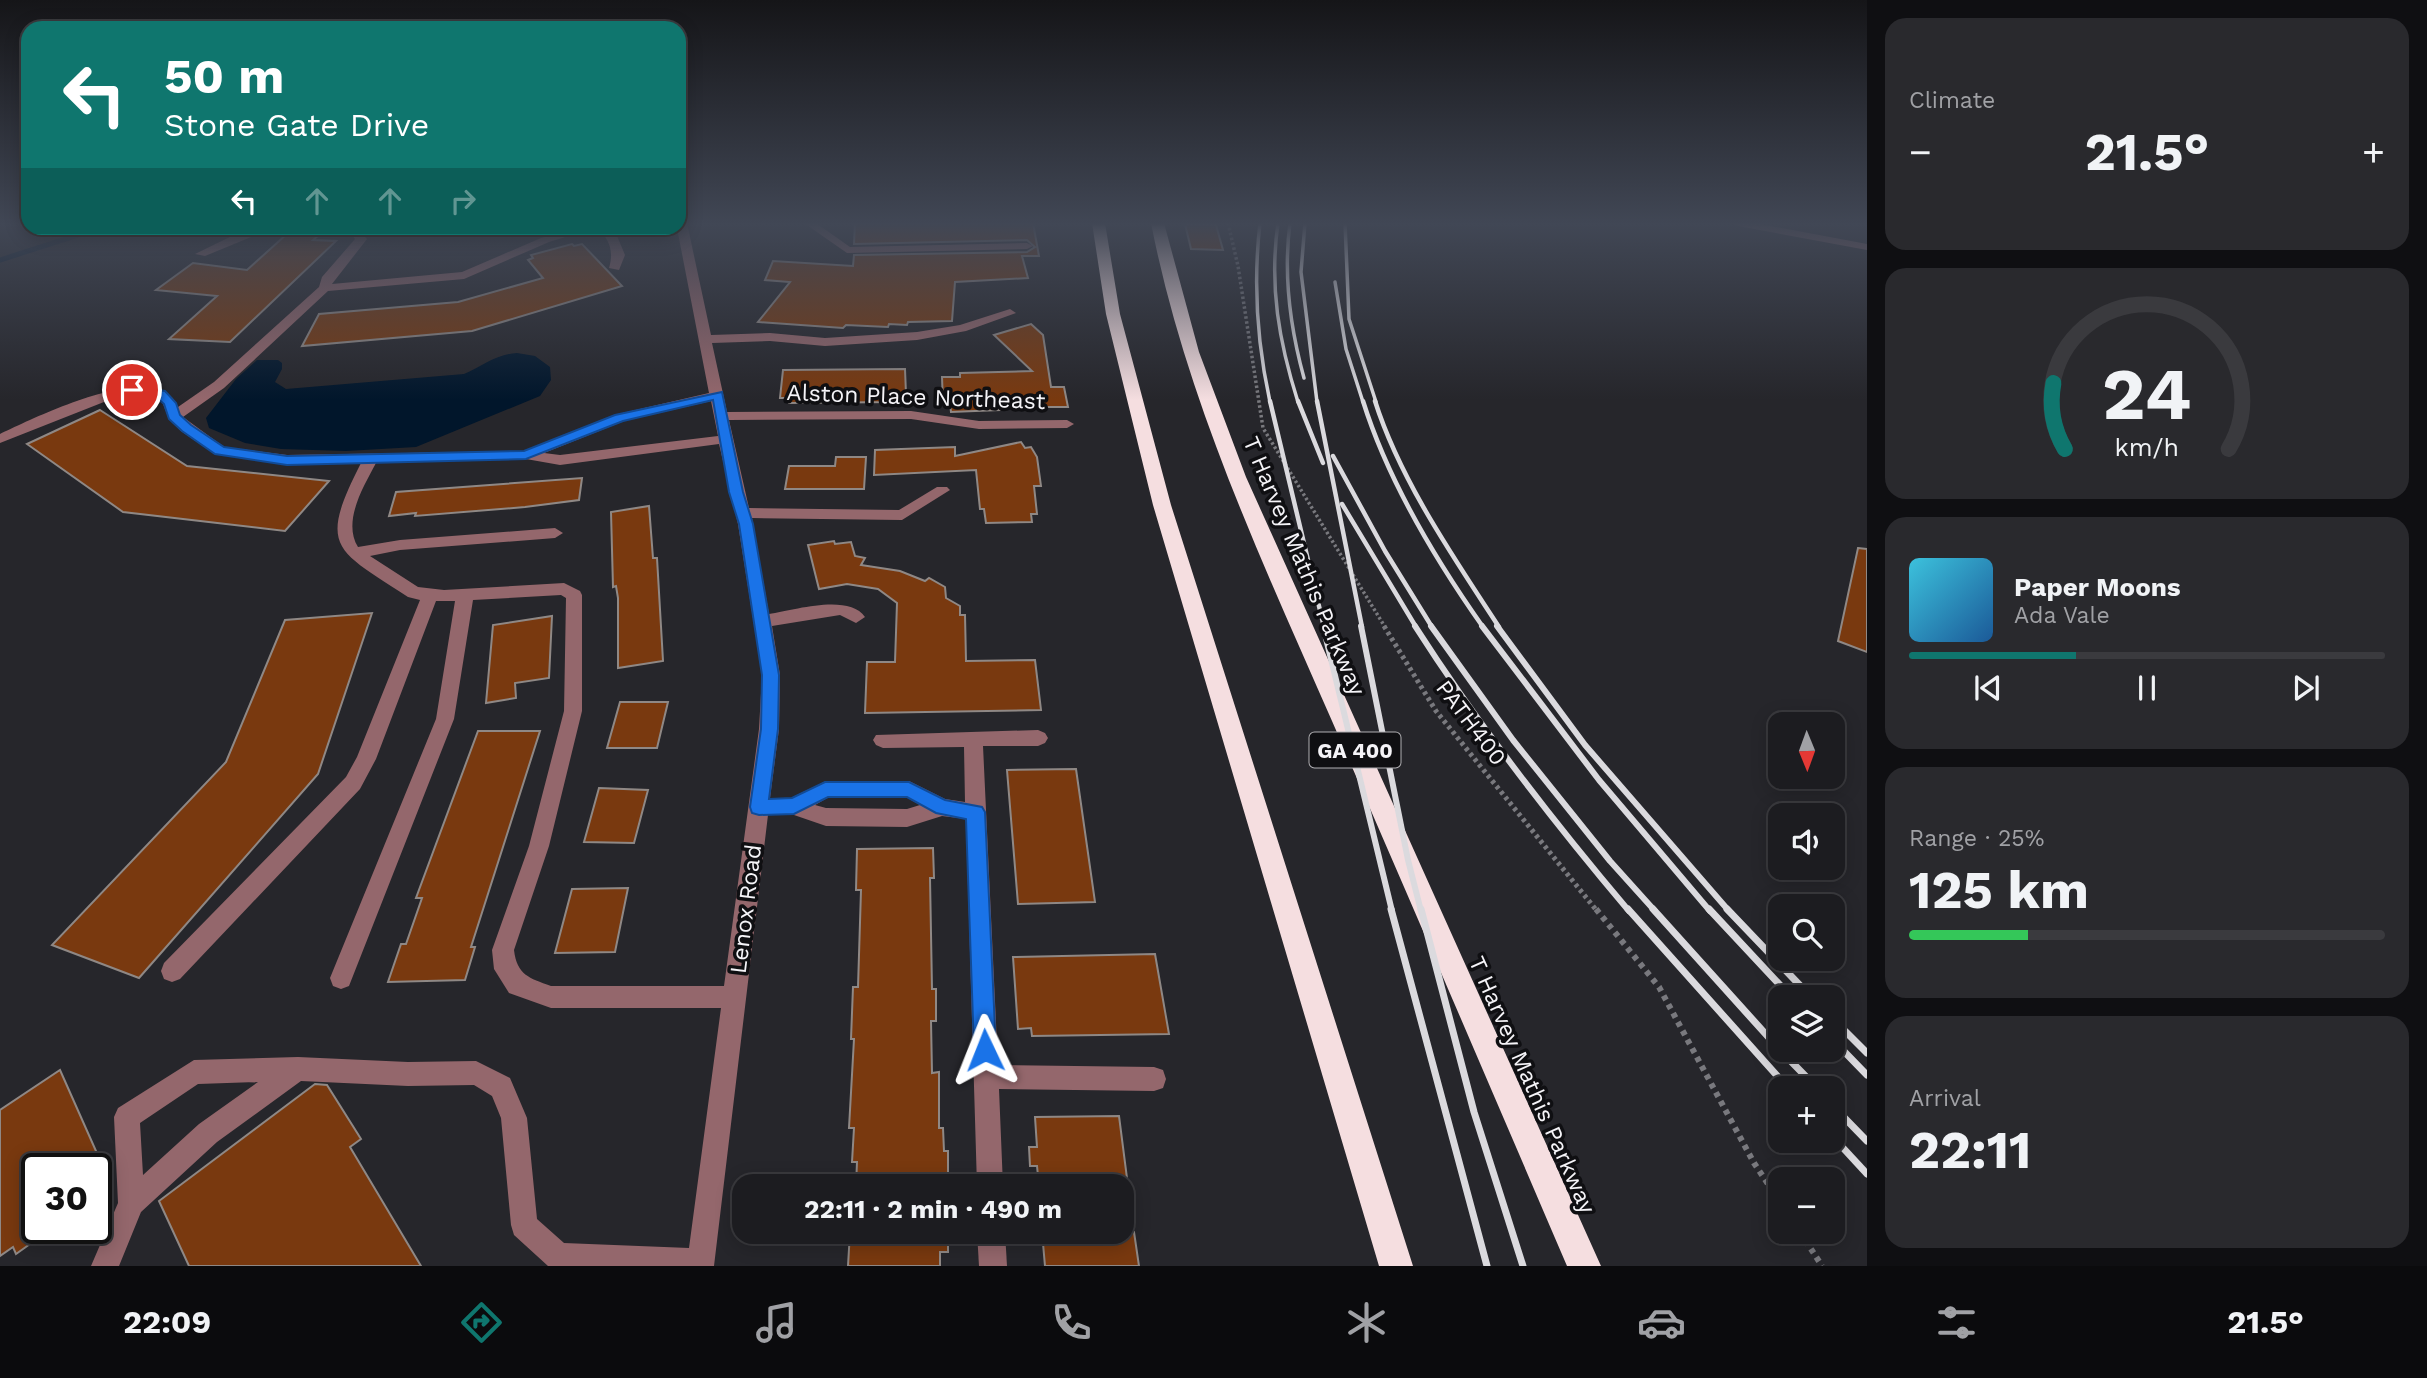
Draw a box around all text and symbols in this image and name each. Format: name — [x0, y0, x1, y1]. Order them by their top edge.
text: 50 m — [164, 47, 284, 105]
icon: left — [49, 49, 140, 140]
text: Climate — [1909, 87, 1995, 114]
text: Stone Gate Drive — [164, 106, 429, 144]
text: 21.5° — [2085, 122, 2209, 183]
text: − — [1909, 130, 1932, 174]
text: + — [2362, 130, 2385, 174]
icon: left — [225, 182, 263, 220]
icon: ahead — [298, 182, 336, 220]
icon: ahead — [371, 182, 409, 220]
icon: right — [444, 182, 482, 220]
text: 24 — [2102, 352, 2192, 438]
pin — [102, 360, 162, 420]
icon: arrive — [113, 371, 151, 409]
street label: Alston Place Northeast — [786, 379, 1046, 415]
street label: T Harvey Mathis Parkway — [1237, 432, 1371, 700]
text: km/h — [2115, 433, 2179, 462]
text: Paper Moons — [2014, 572, 2181, 602]
text: Ada Vale — [2014, 602, 2110, 629]
icon: previous — [1969, 669, 2007, 707]
icon: pause — [2128, 669, 2166, 707]
icon: next — [2287, 669, 2325, 707]
street label: PATH400 — [1430, 675, 1512, 771]
north arrow — [1768, 712, 1844, 789]
map controls — [1768, 712, 1845, 1244]
road number: GA 400 — [1310, 732, 1400, 768]
button: sound — [1768, 803, 1845, 880]
text: Range · 25% — [1909, 825, 2044, 852]
street label: Lenox Road — [725, 843, 767, 975]
text: 125 km — [1909, 860, 2089, 921]
button: search — [1768, 894, 1845, 971]
street label: T Harvey Mathis Parkway — [1463, 952, 1601, 1218]
button: layers — [1768, 985, 1845, 1062]
position arrow — [948, 1013, 1022, 1087]
button: + — [1768, 1076, 1845, 1153]
text: Arrival — [1909, 1085, 1981, 1112]
text: 22:11 — [1909, 1120, 2032, 1181]
speed limit sign: 30 — [21, 1153, 112, 1244]
button: − — [1768, 1167, 1845, 1244]
text: 22:11 · 2 min · 490 m — [804, 1194, 1062, 1224]
icon: directions — [457, 1298, 506, 1347]
icon: music — [752, 1298, 801, 1347]
icon: phone — [1047, 1298, 1096, 1347]
icon: climate — [1342, 1298, 1391, 1347]
icon: car — [1637, 1298, 1686, 1347]
icon: filters — [1932, 1298, 1981, 1347]
text: 22:09 — [123, 1303, 211, 1341]
text: 21.5° — [2227, 1303, 2304, 1341]

